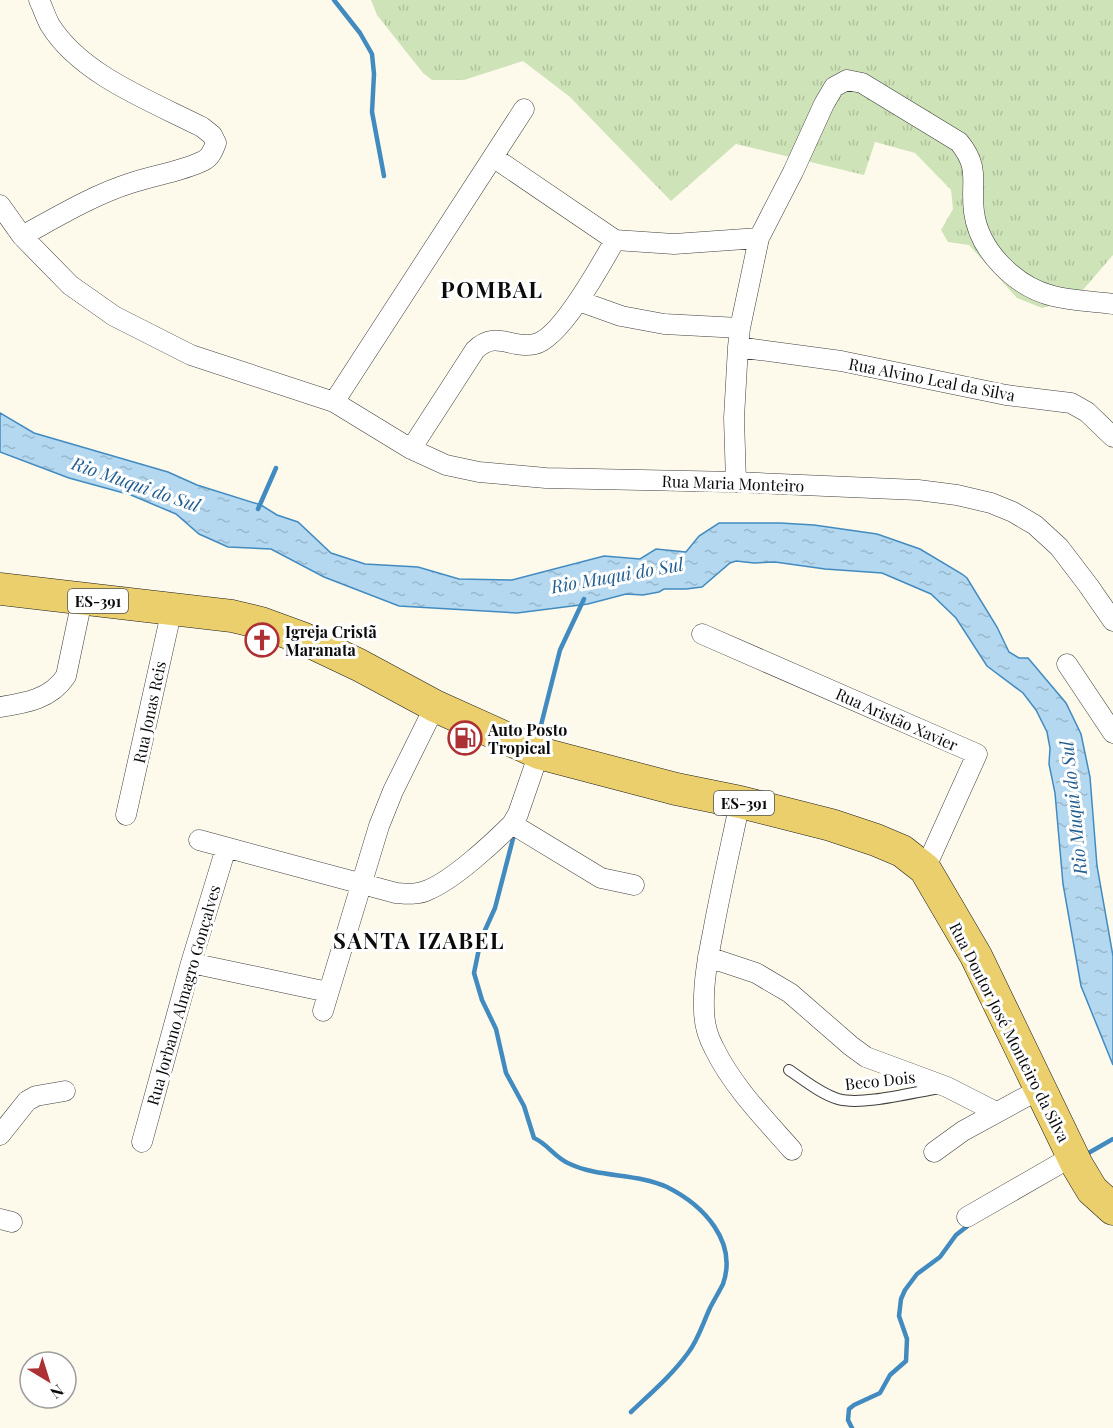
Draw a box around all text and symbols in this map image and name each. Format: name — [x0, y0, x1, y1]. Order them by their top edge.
district label: POMBAL — [441, 274, 543, 304]
street label: Rua Alvino Leal da Silva — [847, 353, 1017, 405]
water label: Rio Muqui do Sul — [68, 451, 204, 517]
street label: Rua Maria Monteiro — [661, 470, 805, 496]
water label: Rio Muqui do Sul — [548, 551, 686, 599]
road number: ES-391 — [68, 589, 128, 613]
place label: Igreja Cristã Maranata — [285, 621, 378, 660]
church icon: Igreja Cristã Maranata — [244, 622, 280, 658]
street label: Rua Jonas Reis — [128, 659, 170, 765]
street label: Rua Aristão Xavier — [833, 683, 961, 755]
place label: Auto Posto Tropical — [487, 719, 567, 758]
fuel station icon: Auto Posto Tropical — [447, 720, 483, 756]
water label: Rio Muqui do Sul — [1054, 739, 1092, 877]
road number: ES-391 — [714, 791, 774, 815]
street label: Rua Jorbano Almagro Gonçalves — [141, 882, 225, 1108]
street label: Rua Doutor José Monteiro da Silva — [945, 919, 1075, 1145]
district label: SANTA IZABEL — [333, 925, 505, 955]
street label: Beco Dois — [844, 1066, 916, 1094]
north arrow — [18, 1350, 78, 1410]
text: N — [46, 1380, 69, 1404]

